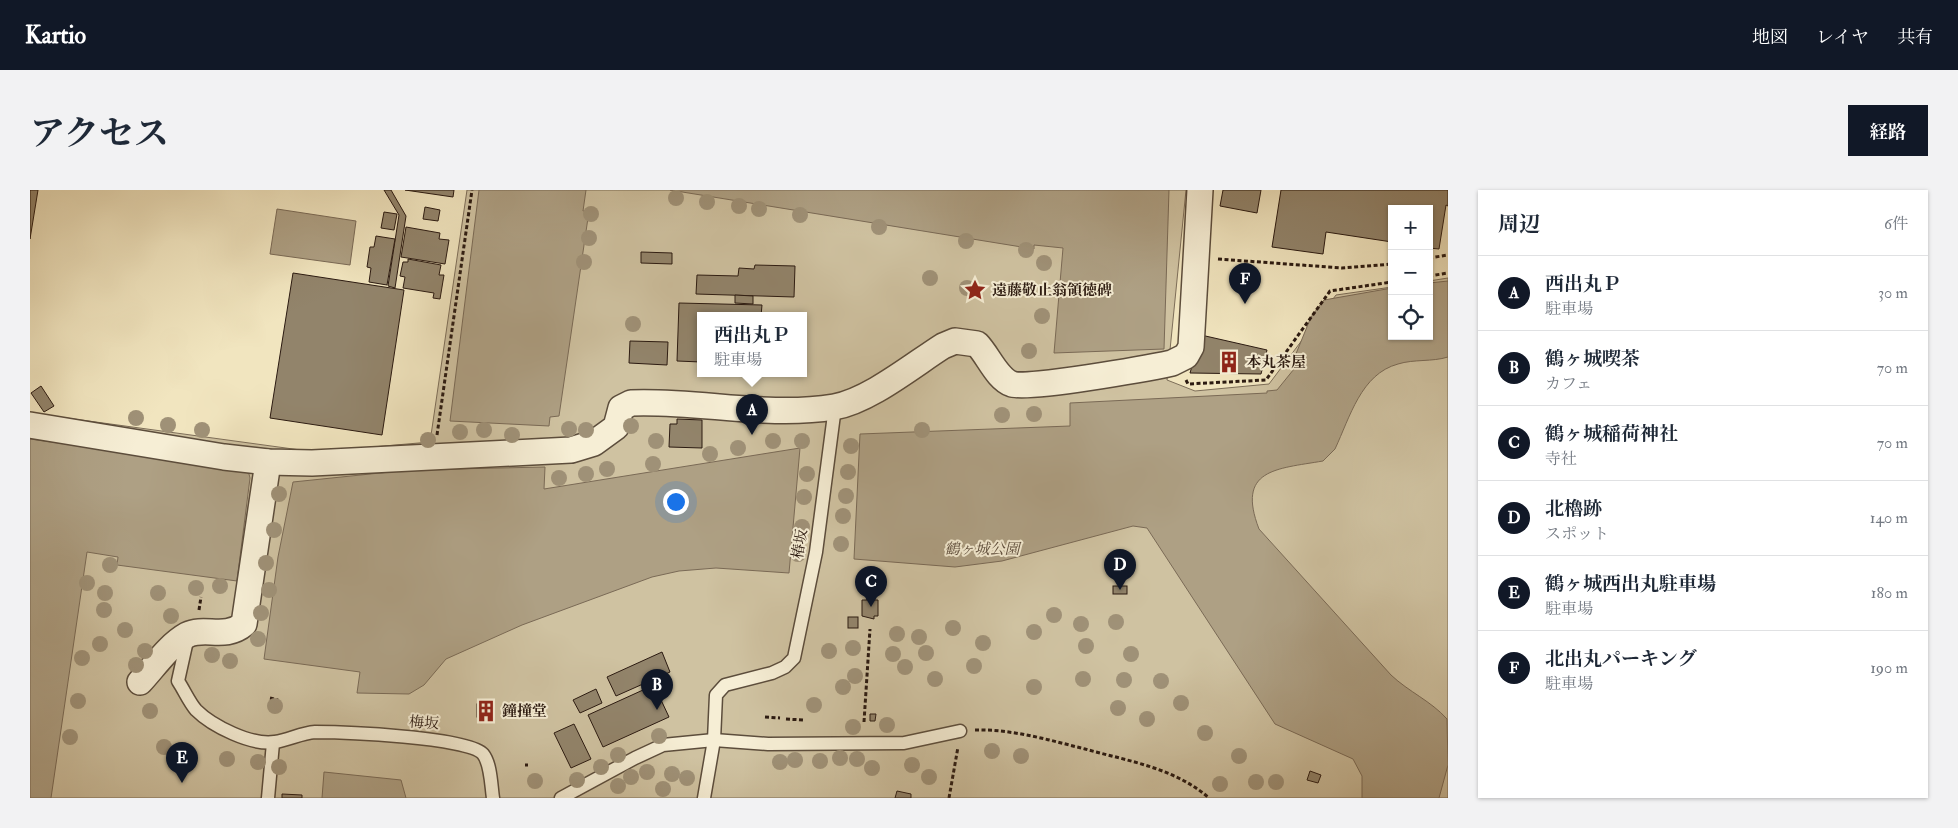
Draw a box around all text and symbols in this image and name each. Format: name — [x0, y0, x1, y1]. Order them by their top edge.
text: Kartio — [25, 20, 86, 51]
text: 地図 — [1752, 26, 1788, 49]
text: レイヤ — [1816, 26, 1869, 49]
text: 共有 — [1897, 26, 1933, 49]
button: 経路 — [1848, 105, 1928, 156]
text: アクセス — [30, 112, 169, 156]
map controls — [1388, 205, 1433, 340]
button: + — [1388, 205, 1433, 250]
text: 周辺 — [1498, 211, 1540, 238]
text: 6件 — [1884, 214, 1908, 234]
button: − — [1388, 250, 1433, 295]
pin: F — [1229, 263, 1261, 304]
text: 西出丸Ｐ — [1545, 272, 1621, 296]
place icon: 遠藤敬止翁領徳碑 — [962, 277, 988, 303]
place label: 遠藤敬止翁領徳碑 — [992, 281, 1112, 300]
text: A — [1509, 283, 1519, 303]
text: 30 m — [1878, 283, 1908, 303]
button: locate — [1388, 295, 1433, 340]
text: 駐車場 — [1545, 299, 1593, 319]
popup — [697, 312, 807, 377]
text: 西出丸Ｐ — [714, 323, 790, 347]
text: 鶴ヶ城喫茶 — [1545, 347, 1640, 371]
building icon: 本丸茶屋 — [1216, 349, 1242, 375]
text: 駐車場 — [714, 350, 762, 370]
place label: 本丸茶屋 — [1246, 353, 1306, 372]
text: B — [1509, 358, 1519, 378]
text: 70 m — [1877, 358, 1908, 378]
text: カフェ — [1545, 374, 1592, 394]
pin: A — [736, 394, 768, 435]
text: 鶴ヶ城稲荷神社 — [1545, 422, 1678, 446]
text: C — [1508, 433, 1520, 453]
text: 70 m — [1877, 433, 1908, 453]
text: 寺社 — [1545, 449, 1577, 469]
your location — [663, 489, 689, 515]
text: 北櫓跡 — [1545, 497, 1602, 521]
text: D — [1507, 508, 1521, 528]
text: 140 m — [1870, 508, 1908, 528]
text: スポット — [1545, 524, 1609, 544]
street label: 椿坂 — [788, 528, 812, 560]
park label: 鶴ヶ城公園 — [944, 540, 1022, 559]
pin: D — [1104, 549, 1136, 590]
pin: C — [855, 566, 887, 607]
text: 鶴ヶ城西出丸駐車場 — [1545, 572, 1716, 596]
text: E — [1508, 583, 1520, 603]
text: 180 m — [1871, 583, 1908, 603]
text: 駐車場 — [1545, 599, 1593, 619]
text: 北出丸パーキング — [1545, 647, 1696, 671]
text: F — [1509, 658, 1519, 678]
text: 190 m — [1870, 658, 1908, 678]
pin: B — [641, 669, 673, 710]
text: 駐車場 — [1545, 674, 1593, 694]
building icon: 鐘撞堂 — [473, 698, 499, 724]
place label: 鐘撞堂 — [502, 702, 547, 721]
street label: 梅坂 — [408, 712, 440, 734]
pin: E — [166, 742, 198, 783]

